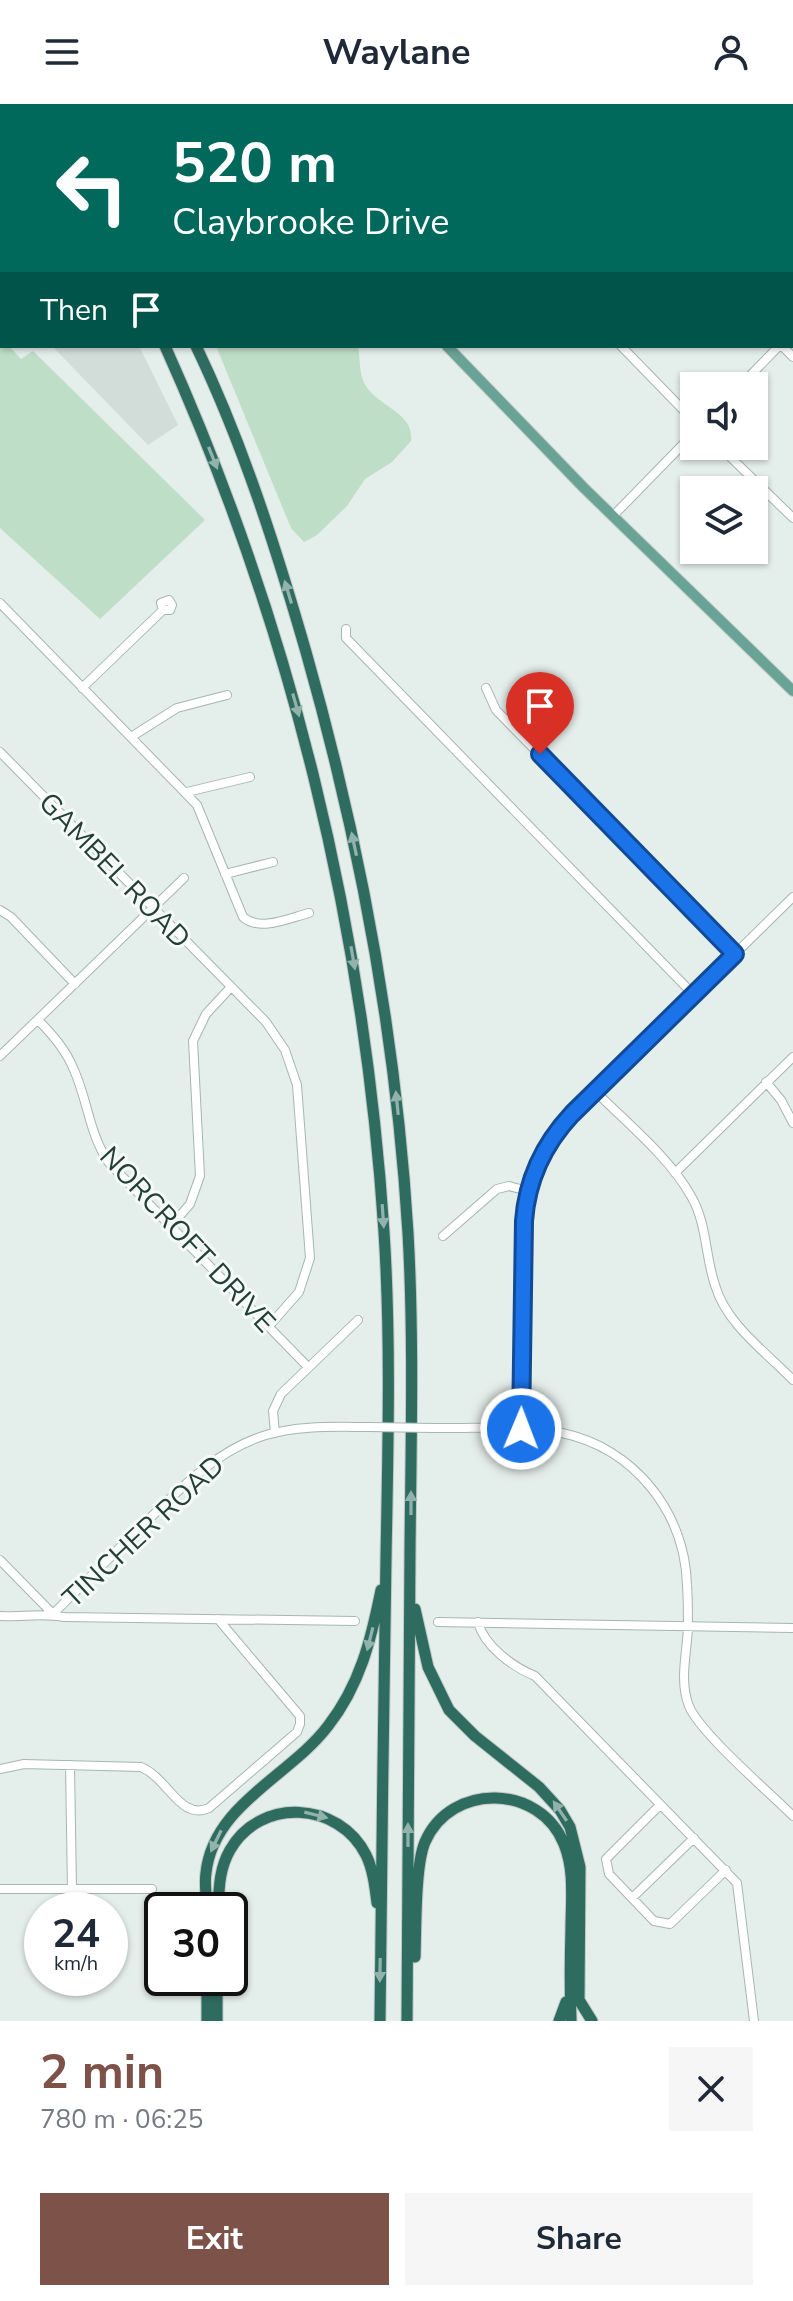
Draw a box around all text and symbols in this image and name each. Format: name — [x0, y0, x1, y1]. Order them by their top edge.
text: Waylane — [322, 28, 471, 77]
icon: menu — [40, 30, 84, 74]
icon: person — [709, 30, 753, 74]
text: 520 m — [172, 125, 337, 202]
icon: left — [40, 136, 144, 240]
text: Claybrooke Drive — [172, 198, 449, 247]
icon: arrive — [124, 288, 168, 332]
text: Then — [40, 290, 108, 331]
map controls — [680, 372, 768, 564]
button: sound — [680, 372, 768, 460]
one-way arrow — [207, 446, 220, 470]
button: layers — [680, 476, 768, 564]
one-way arrow — [282, 580, 294, 604]
pin — [506, 672, 574, 754]
icon: arrive — [518, 684, 562, 728]
one-way arrow — [290, 692, 302, 717]
street label: GAMBEL ROAD — [30, 784, 199, 957]
one-way arrow — [347, 831, 360, 856]
one-way arrow — [347, 946, 359, 971]
one-way arrow — [390, 1090, 403, 1115]
street label: NORCROFT DRIVE — [91, 1138, 283, 1341]
one-way arrow — [377, 1204, 390, 1229]
position arrow — [479, 1387, 563, 1471]
street label: TINCHER ROAD — [55, 1447, 233, 1617]
one-way arrow — [405, 1490, 417, 1515]
one-way arrow — [364, 1626, 376, 1651]
one-way arrow — [553, 1801, 568, 1822]
one-way arrow — [303, 1810, 328, 1822]
one-way arrow — [402, 1822, 415, 1847]
one-way arrow — [209, 1830, 223, 1853]
speed limit sign: 30 — [144, 1892, 248, 1996]
text: 24 — [52, 1907, 100, 1961]
text: km/h — [54, 1950, 98, 1977]
one-way arrow — [374, 1958, 387, 1983]
text: 2 min — [40, 2039, 164, 2105]
button: close — [669, 2047, 753, 2131]
text: 780 m · 06:25 — [40, 2102, 203, 2137]
button: Exit — [40, 2193, 389, 2285]
button: Share — [405, 2193, 753, 2285]

